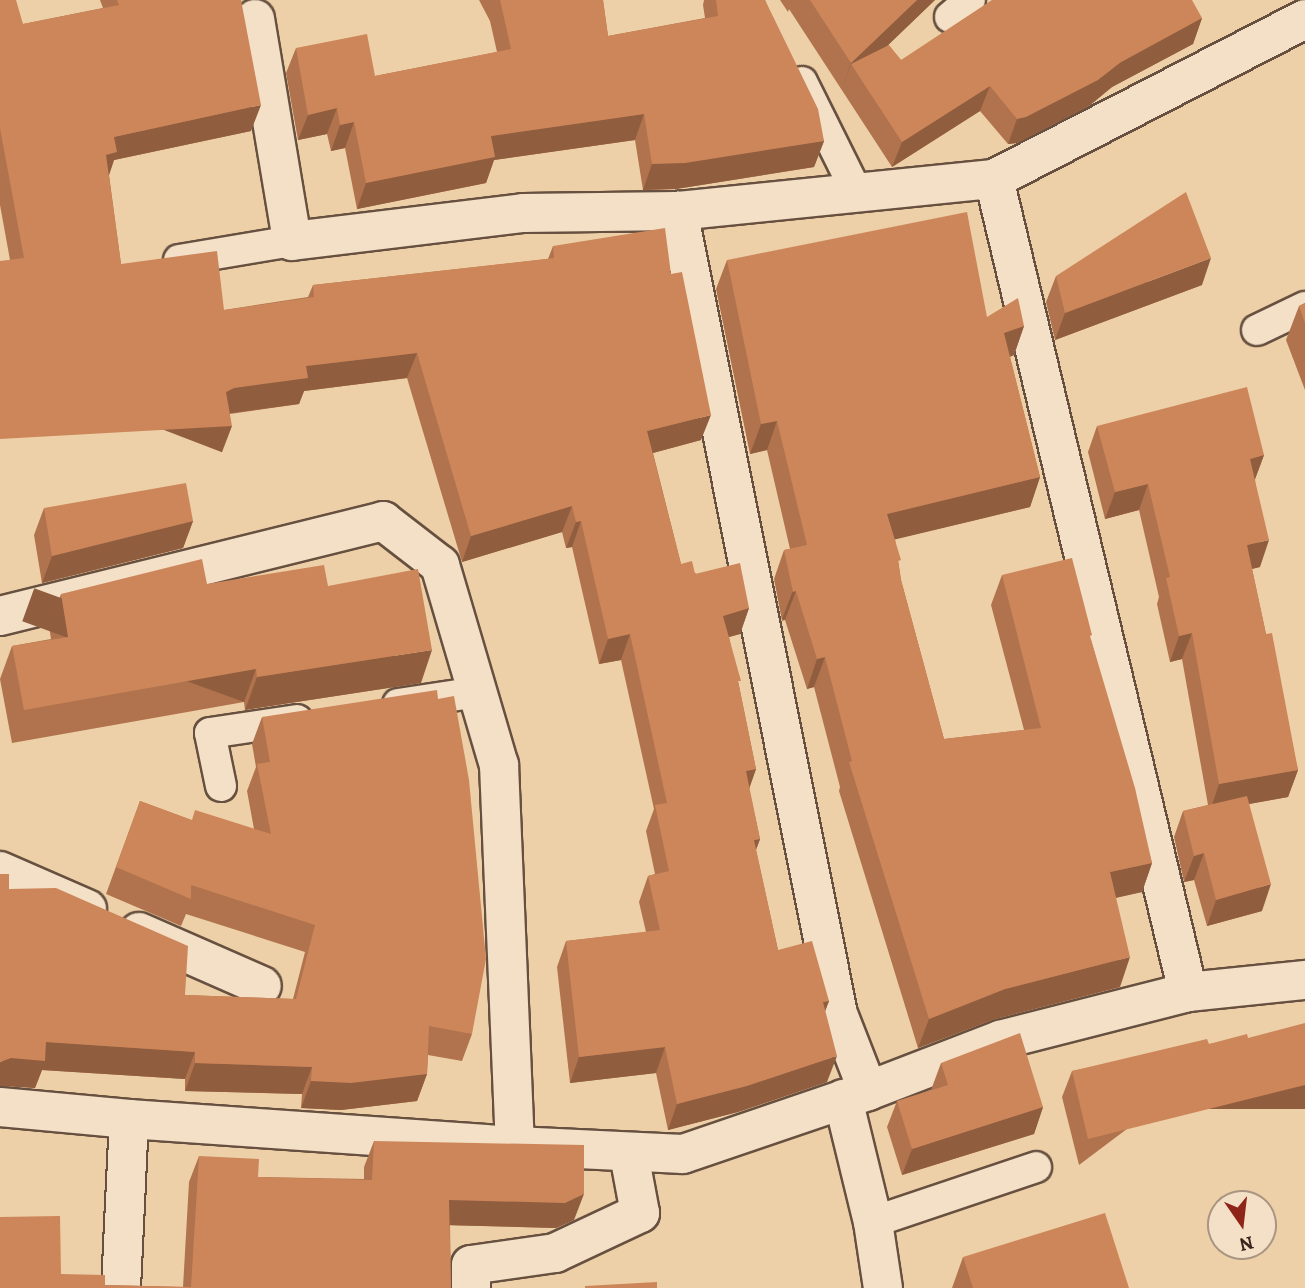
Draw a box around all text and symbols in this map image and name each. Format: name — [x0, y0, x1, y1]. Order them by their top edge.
north arrow — [1207, 1190, 1277, 1260]
text: N — [1237, 1229, 1256, 1258]

